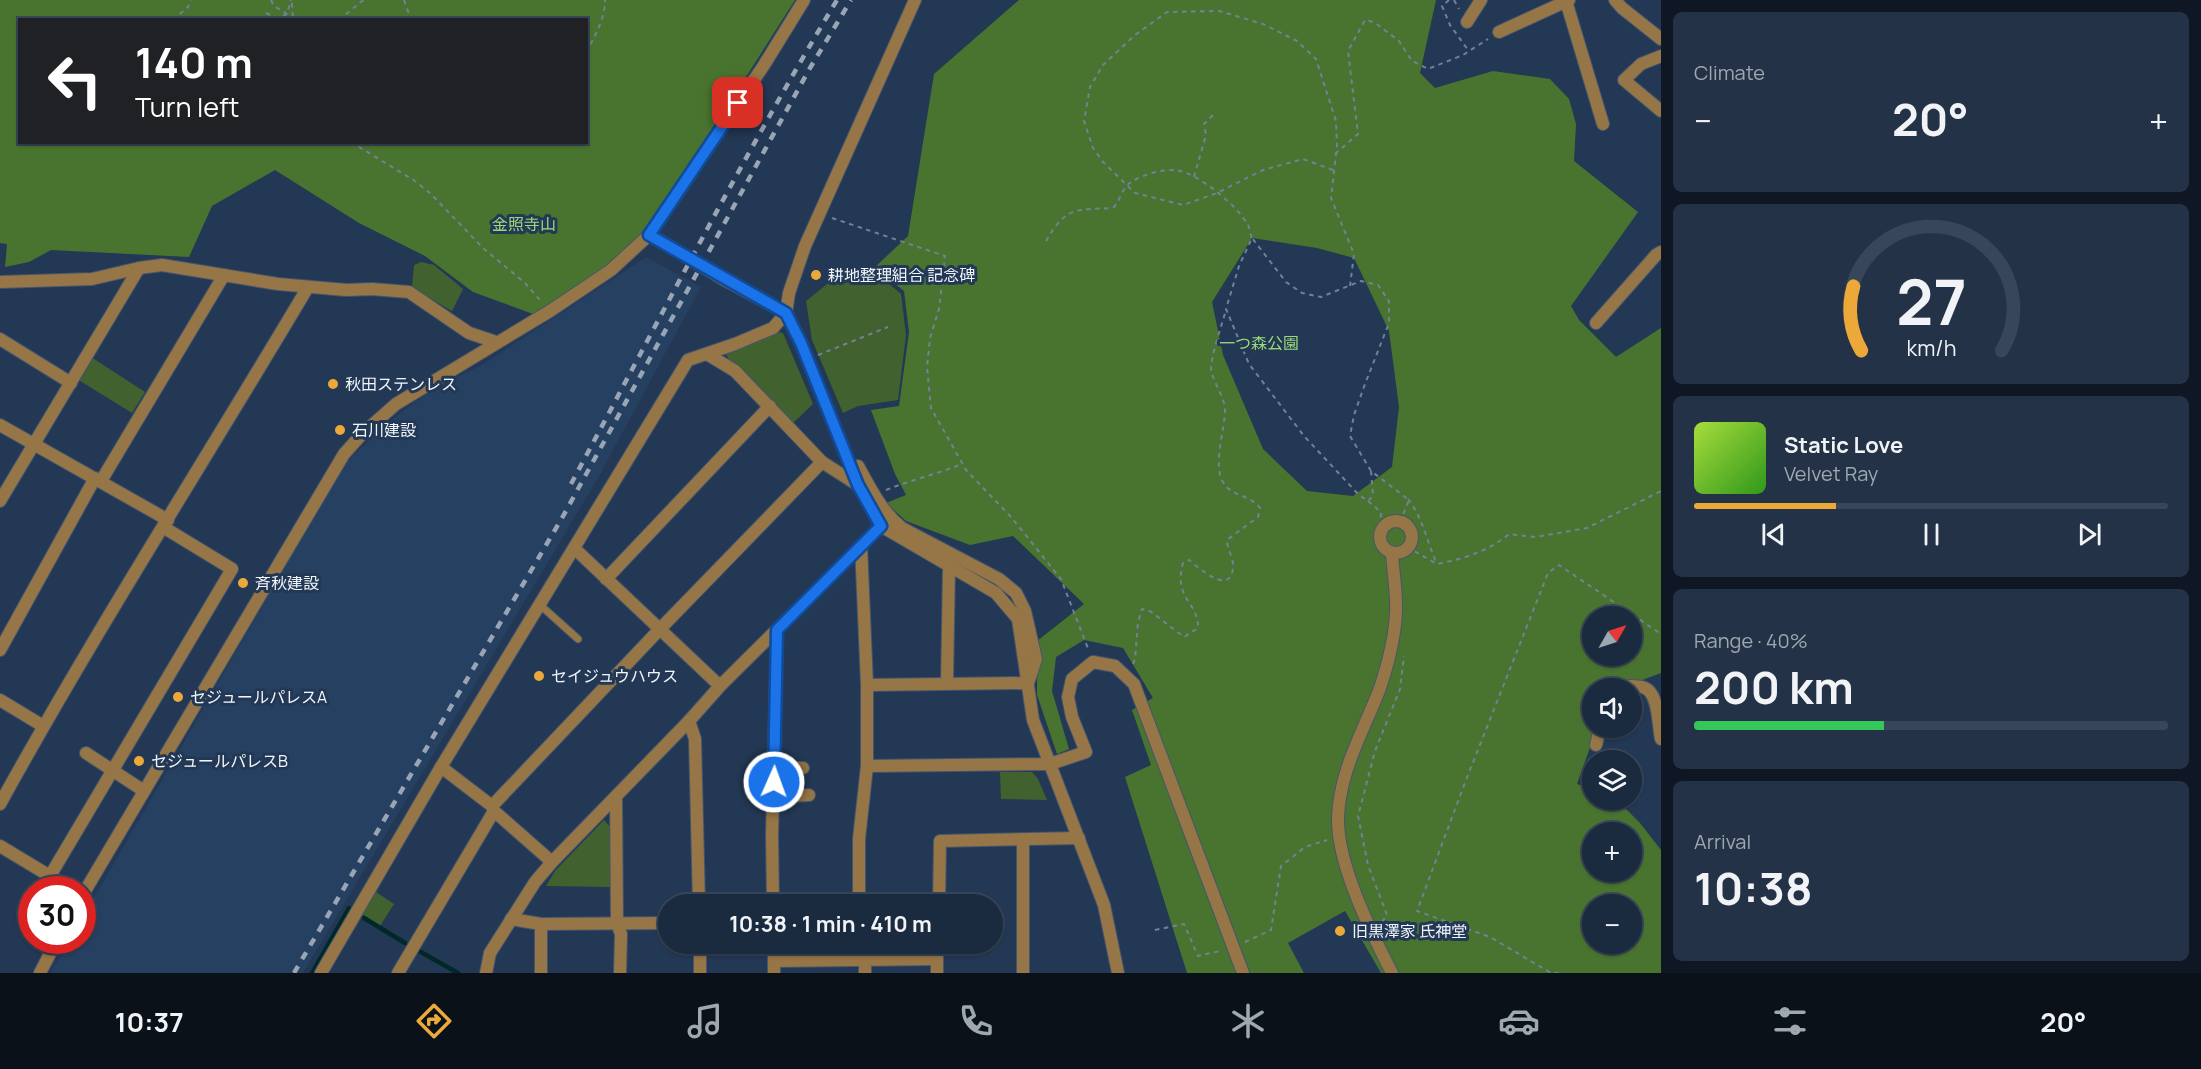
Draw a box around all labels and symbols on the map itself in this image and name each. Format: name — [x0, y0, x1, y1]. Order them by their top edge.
pin — [712, 77, 763, 128]
park label: 金照寺山 — [492, 213, 556, 235]
place label: 耕地整理組合 記念碑 — [828, 264, 975, 286]
marker: 耕地整理組合 記念碑 — [809, 268, 823, 282]
park label: 一つ森公園 — [1219, 332, 1299, 354]
place label: 秋田ステンレス — [345, 373, 457, 395]
marker: 秋田ステンレス — [326, 377, 340, 391]
place label: 石川建設 — [352, 419, 416, 441]
marker: 石川建設 — [333, 423, 347, 437]
place label: 斉秋建設 — [255, 572, 319, 594]
marker: 斉秋建設 — [236, 576, 250, 590]
north arrow — [1582, 606, 1642, 666]
place label: セイジュウハウス — [551, 665, 678, 687]
marker: セイジュウハウス — [532, 669, 546, 683]
place label: セジュールパレスA — [190, 686, 327, 708]
marker: セジュールパレスA — [171, 690, 185, 704]
place label: セジュールパレスB — [151, 750, 288, 772]
position arrow — [742, 750, 806, 814]
marker: セジュールパレスB — [132, 754, 146, 768]
speed limit sign: 30 — [18, 876, 96, 954]
place label: 旧黒澤家 氏神堂 — [1352, 920, 1467, 942]
marker: 旧黒澤家 氏神堂 — [1333, 924, 1347, 938]

